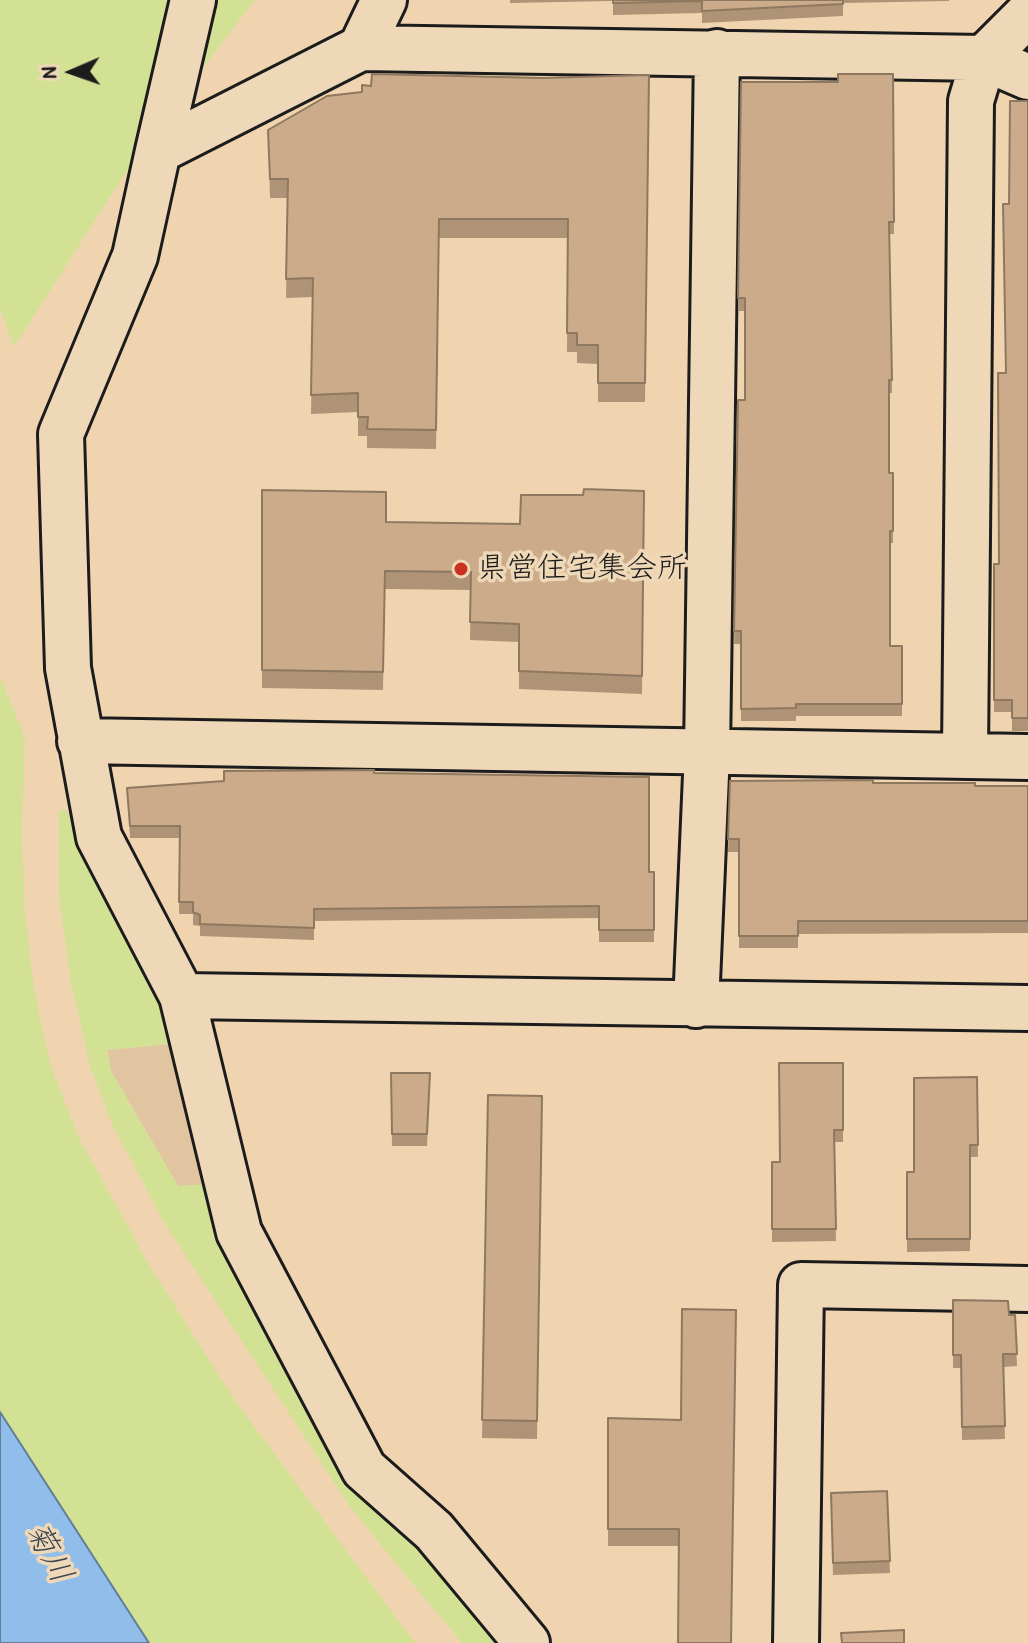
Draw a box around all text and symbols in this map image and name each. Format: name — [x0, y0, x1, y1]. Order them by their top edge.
north arrow — [32, 32, 112, 112]
text: N — [33, 66, 63, 79]
place label: 県営住宅集会所 — [477, 551, 687, 587]
marker: 県営住宅集会所 — [452, 560, 470, 578]
water label: 菊川 — [16, 1516, 80, 1590]

